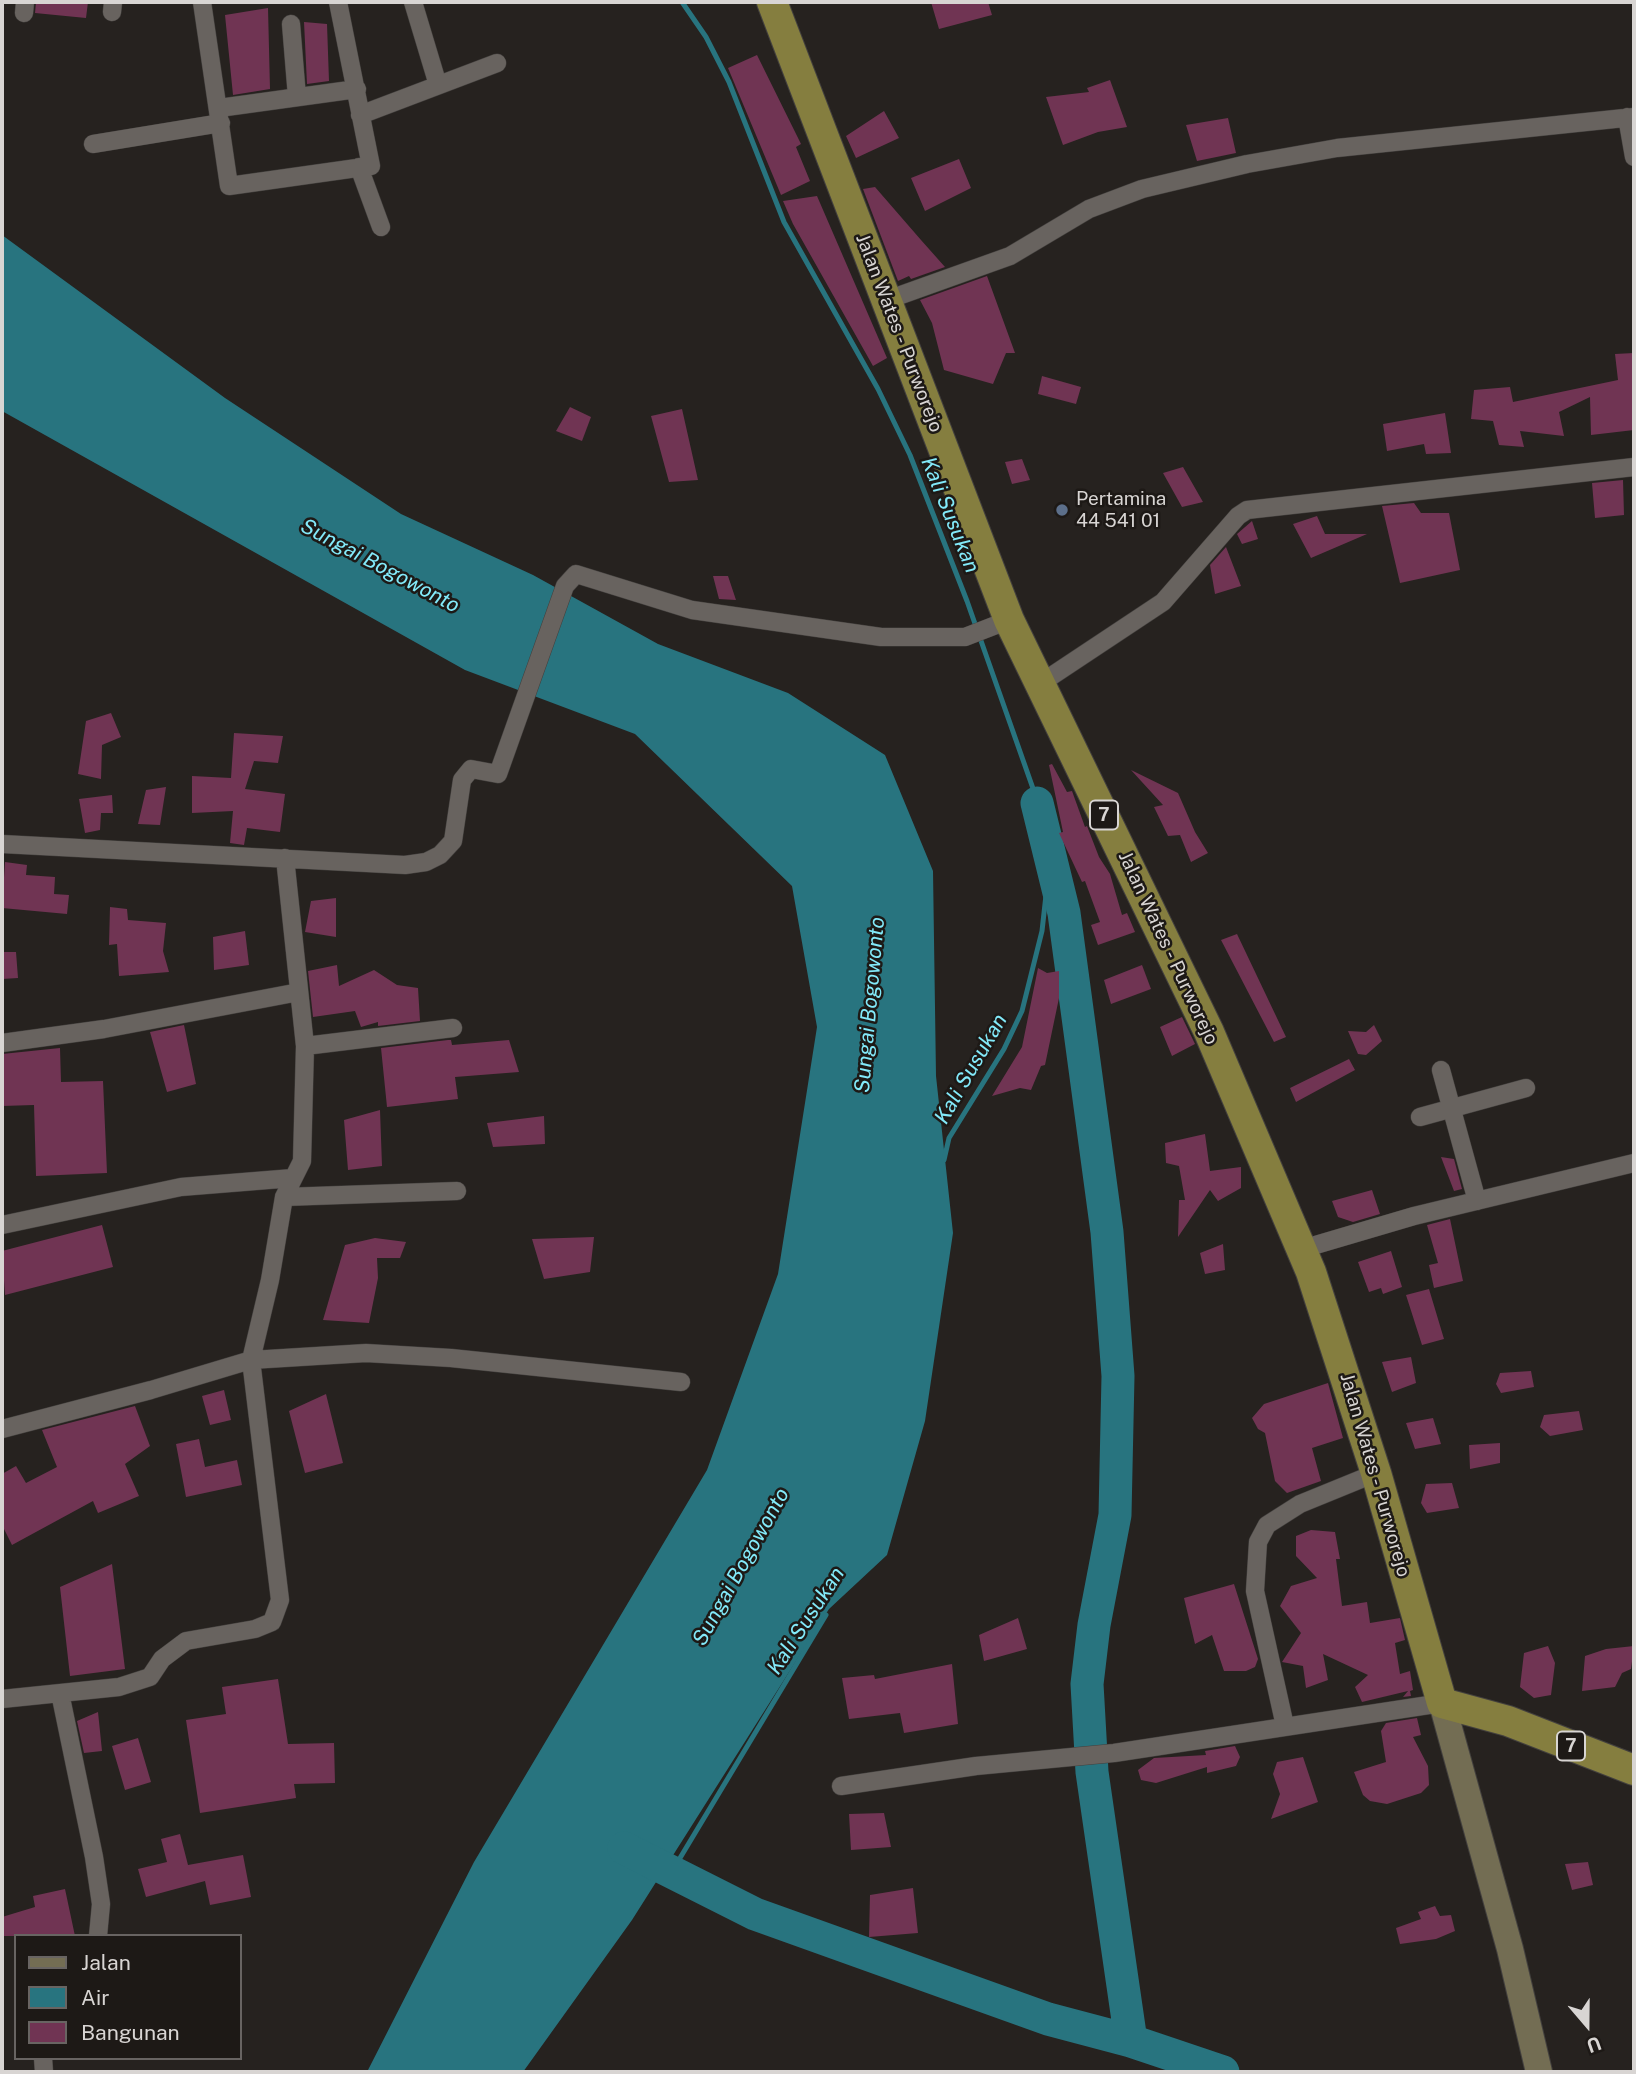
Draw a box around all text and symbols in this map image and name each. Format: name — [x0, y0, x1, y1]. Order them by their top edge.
street label: Jalan Wates - Purworejo — [851, 230, 947, 436]
water label: Kali Susukan — [915, 453, 985, 577]
place label: Pertamina 44 541 01 — [1076, 488, 1166, 532]
marker: Pertamina 44 541 01 — [1054, 502, 1070, 518]
water label: Sungai Bogowonto — [296, 513, 464, 619]
road number: 7 — [1090, 800, 1118, 830]
street label: Jalan Wates - Purworejo — [1113, 848, 1223, 1048]
water label: Sungai Bogowonto — [850, 916, 890, 1094]
water label: Kali Susukan — [929, 1009, 1013, 1129]
street label: Jalan Wates - Purworejo — [1335, 1370, 1415, 1580]
water label: Sungai Bogowonto — [687, 1484, 795, 1650]
water label: Kali Susukan — [762, 1563, 850, 1679]
road number: 7 — [1557, 1731, 1585, 1760]
legend — [14, 1934, 242, 2060]
text: Jalan — [81, 1950, 131, 1975]
text: Air — [81, 1985, 109, 2010]
north arrow — [1552, 1990, 1622, 2060]
text: Bangunan — [81, 2020, 180, 2045]
text: U — [1584, 2032, 1604, 2057]

